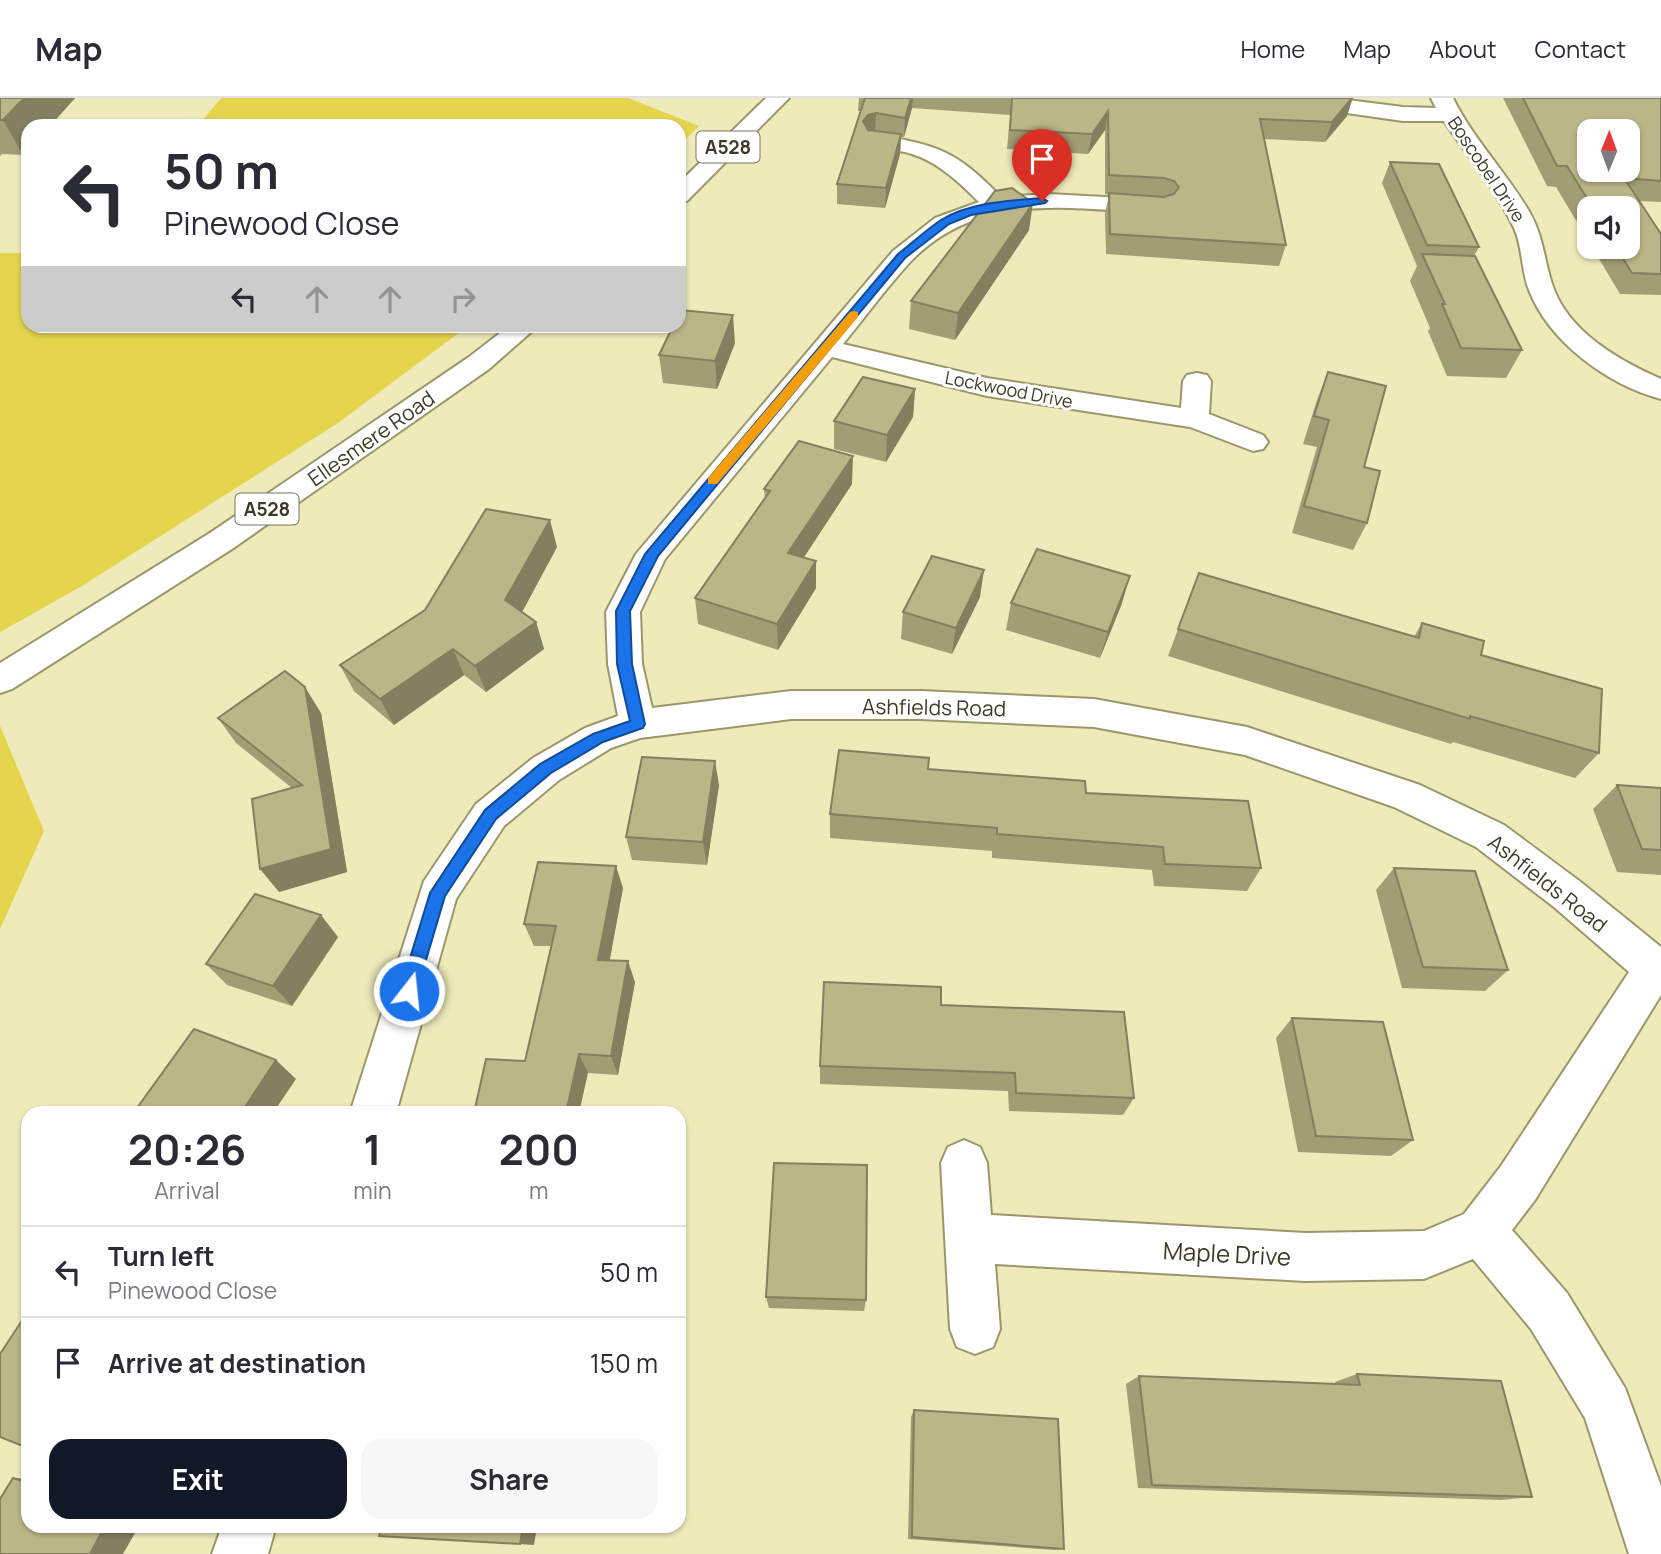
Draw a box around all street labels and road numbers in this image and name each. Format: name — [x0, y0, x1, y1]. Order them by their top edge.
street label: Boscobel Drive — [1443, 112, 1531, 226]
road number: A528 — [696, 132, 760, 162]
street label: Lockwood Drive — [943, 365, 1075, 413]
street label: Ellesmere Road — [302, 384, 440, 492]
road number: A528 — [236, 494, 298, 524]
street label: Ashfields Road — [862, 692, 1006, 722]
street label: Ashfields Road — [1483, 828, 1613, 938]
street label: Maple Drive — [1162, 1233, 1292, 1273]

